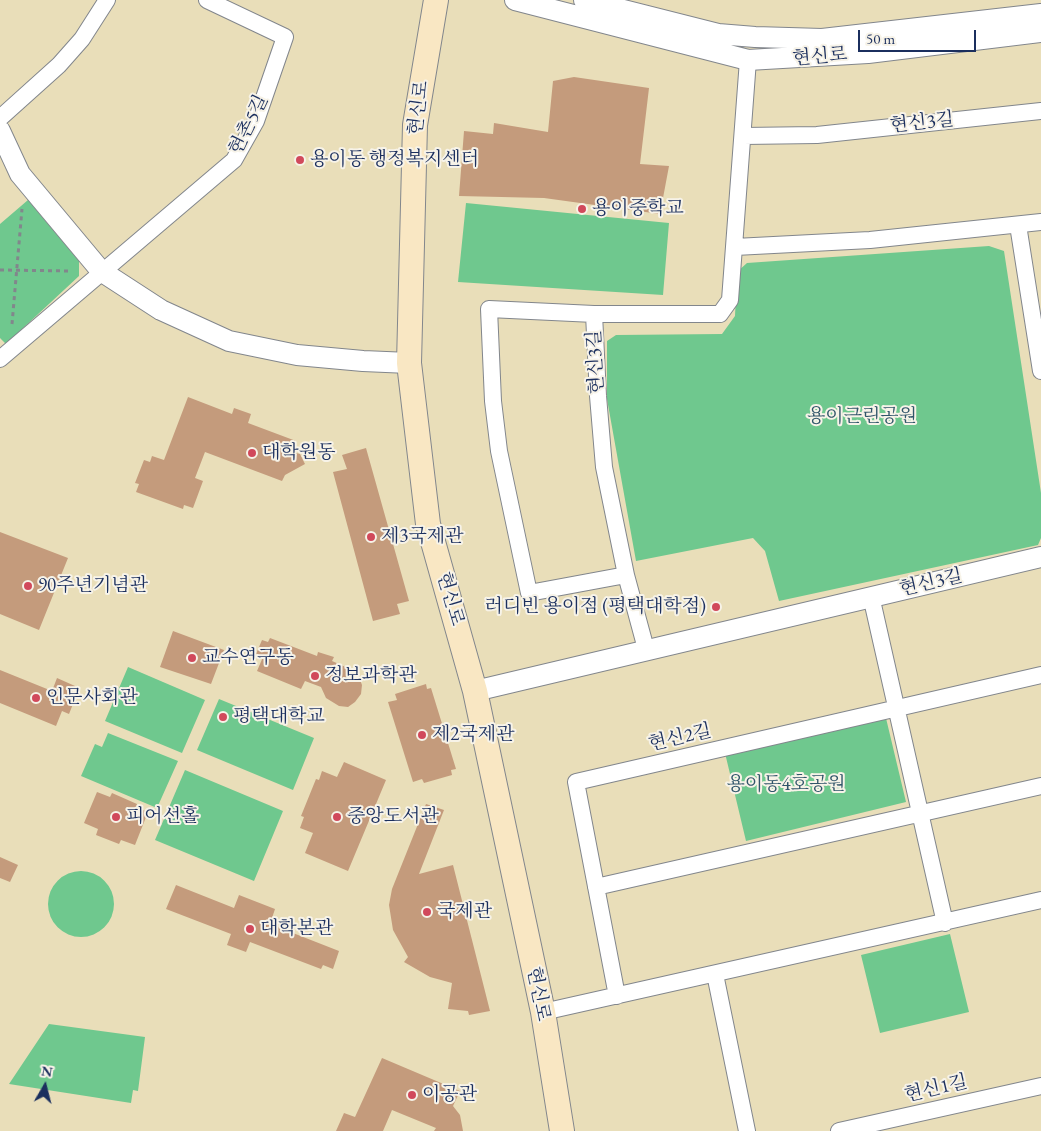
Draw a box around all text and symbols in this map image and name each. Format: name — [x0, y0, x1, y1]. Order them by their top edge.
scale bar — [861, 20, 978, 52]
text: 50 m — [866, 29, 895, 48]
street label: 현신로 — [792, 43, 848, 71]
street label: 현신로 — [404, 79, 434, 137]
street label: 현촌5길 — [225, 91, 273, 159]
street label: 현신3길 — [889, 108, 955, 138]
place label: 용이동 행정복지센터 — [310, 149, 479, 171]
marker: 용이동 행정복지센터 — [294, 154, 306, 166]
place label: 용이중학교 — [592, 198, 684, 220]
marker: 용이중학교 — [576, 203, 588, 215]
street label: 현신3길 — [583, 329, 609, 395]
park label: 용이근린공원 — [807, 406, 917, 428]
place label: 대학원동 — [262, 442, 335, 464]
marker: 대학원동 — [246, 447, 258, 459]
place label: 제3국제관 — [381, 526, 464, 548]
marker: 제3국제관 — [365, 531, 377, 543]
street label: 현신3길 — [897, 565, 965, 601]
street label: 현신로 — [431, 569, 469, 629]
place label: 90주년기념관 — [38, 575, 148, 597]
marker: 90주년기념관 — [22, 580, 34, 592]
place label: 러디빈 용이점 (평택대학점) — [485, 596, 706, 618]
marker: 러디빈 용이점 (평택대학점) — [710, 601, 722, 613]
place label: 교수연구동 — [202, 647, 294, 669]
marker: 교수연구동 — [186, 652, 198, 664]
place label: 정보과학관 — [325, 665, 417, 687]
marker: 정보과학관 — [309, 670, 321, 682]
place label: 인문사회관 — [46, 687, 138, 709]
marker: 인문사회관 — [30, 692, 42, 704]
place label: 평택대학교 — [233, 706, 325, 728]
marker: 평택대학교 — [217, 711, 229, 723]
street label: 현신2길 — [646, 720, 714, 756]
place label: 제2국제관 — [432, 724, 515, 746]
marker: 제2국제관 — [416, 729, 428, 741]
park label: 용이동4호공원 — [726, 774, 846, 796]
place label: 피어선홀 — [126, 806, 199, 828]
place label: 중앙도서관 — [347, 806, 439, 828]
marker: 피어선홀 — [110, 811, 122, 823]
marker: 중앙도서관 — [331, 811, 343, 823]
place label: 국제관 — [437, 901, 492, 923]
marker: 국제관 — [421, 906, 433, 918]
place label: 대학본관 — [260, 918, 333, 940]
marker: 대학본관 — [244, 923, 256, 935]
street label: 현신로 — [522, 965, 554, 1023]
north arrow — [20, 1061, 70, 1111]
text: N — [40, 1061, 54, 1081]
street label: 현신1길 — [902, 1071, 970, 1107]
place label: 이공관 — [422, 1084, 477, 1106]
marker: 이공관 — [406, 1089, 418, 1101]

